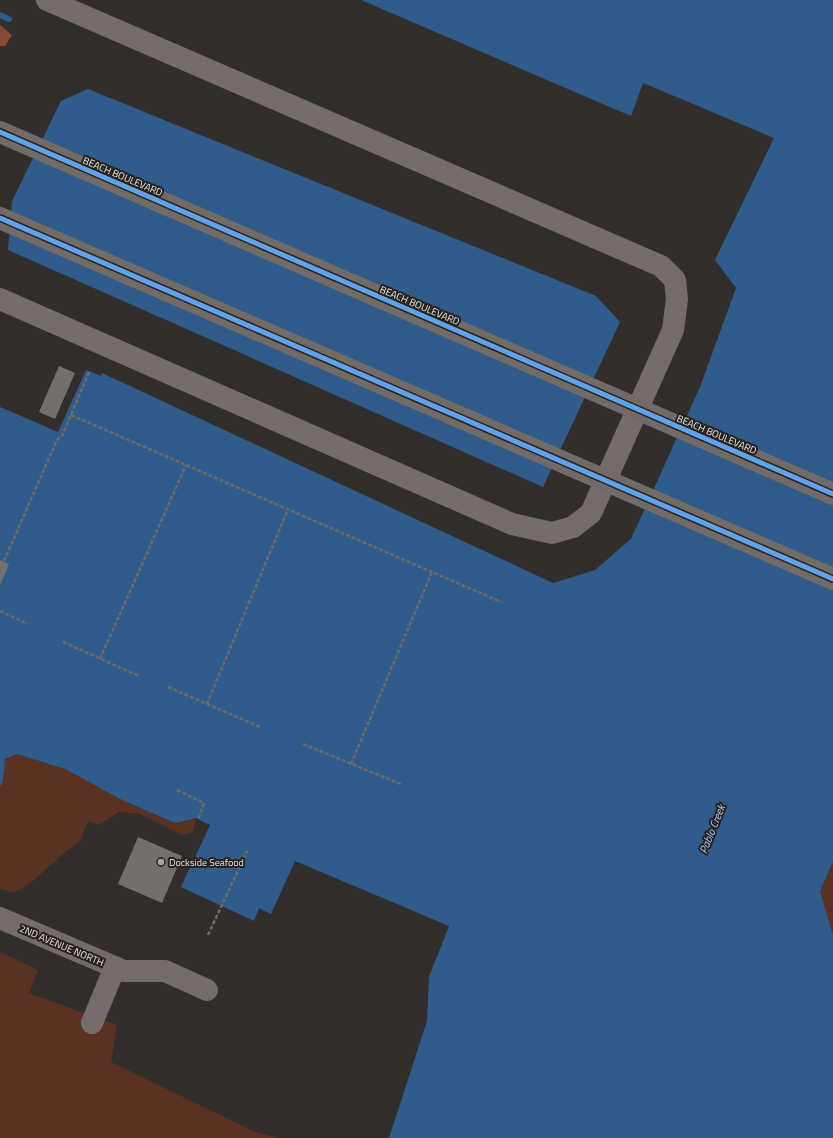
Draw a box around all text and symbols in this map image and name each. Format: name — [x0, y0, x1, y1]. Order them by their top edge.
street label: BEACH BOULEVARD — [80, 153, 165, 200]
street label: BEACH BOULEVARD — [377, 282, 462, 329]
street label: BEACH BOULEVARD — [674, 411, 759, 458]
water label: Pablo Creek — [695, 801, 729, 856]
place label: Dockside Seafood — [169, 855, 244, 870]
marker: Dockside Seafood — [156, 857, 166, 867]
street label: 2ND AVENUE NORTH — [17, 921, 106, 970]

